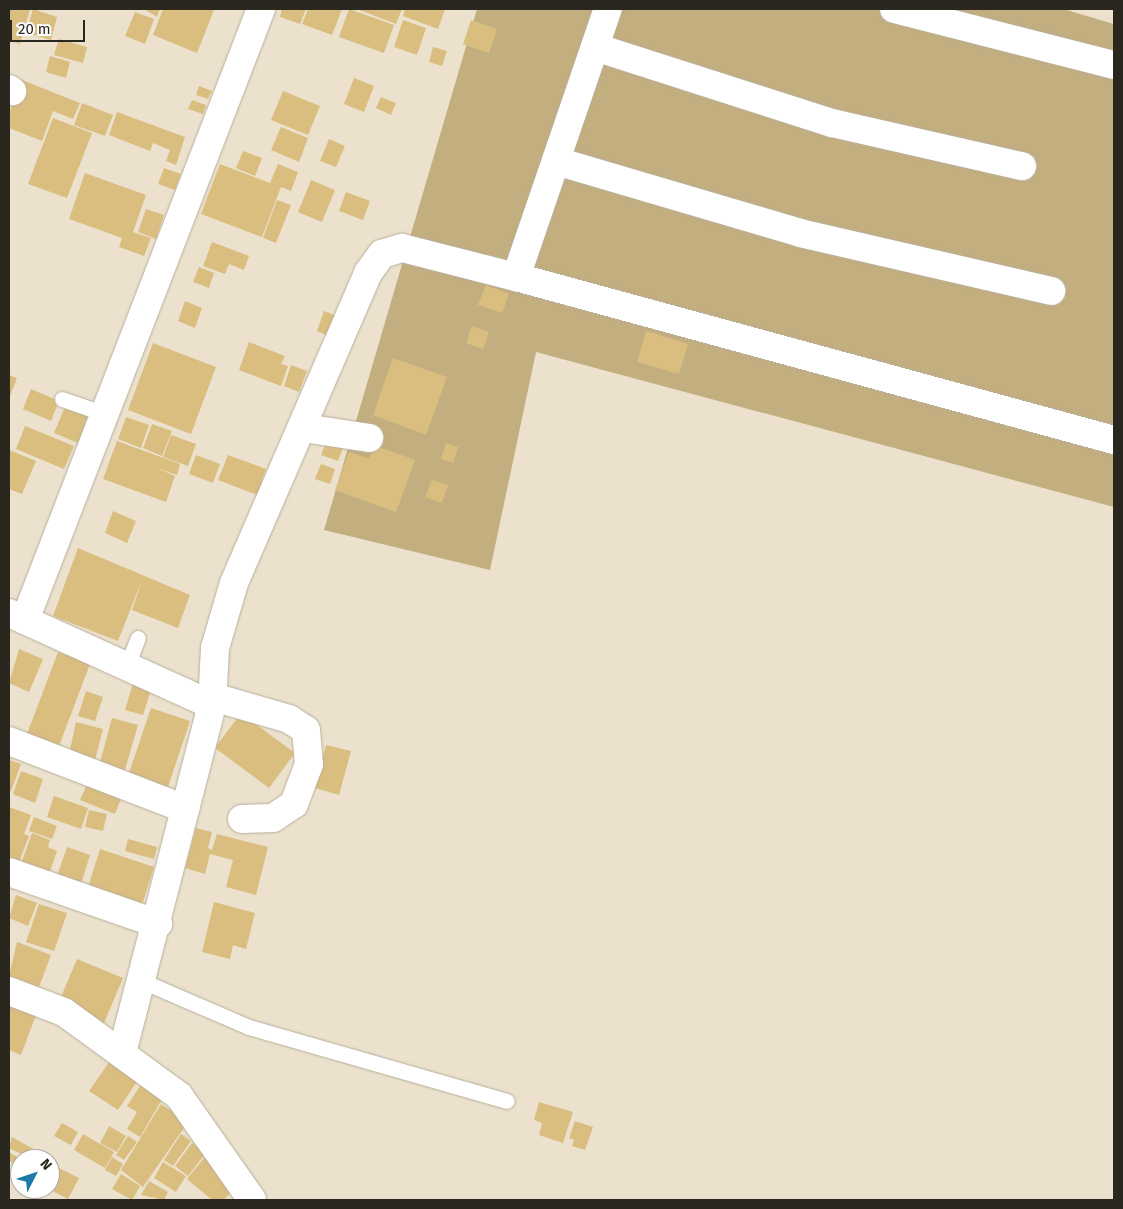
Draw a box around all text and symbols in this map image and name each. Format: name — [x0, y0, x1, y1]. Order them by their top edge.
scale bar — [12, 10, 88, 42]
text: 20 m — [18, 20, 51, 38]
north arrow — [10, 1149, 60, 1199]
text: N — [36, 1155, 55, 1174]

